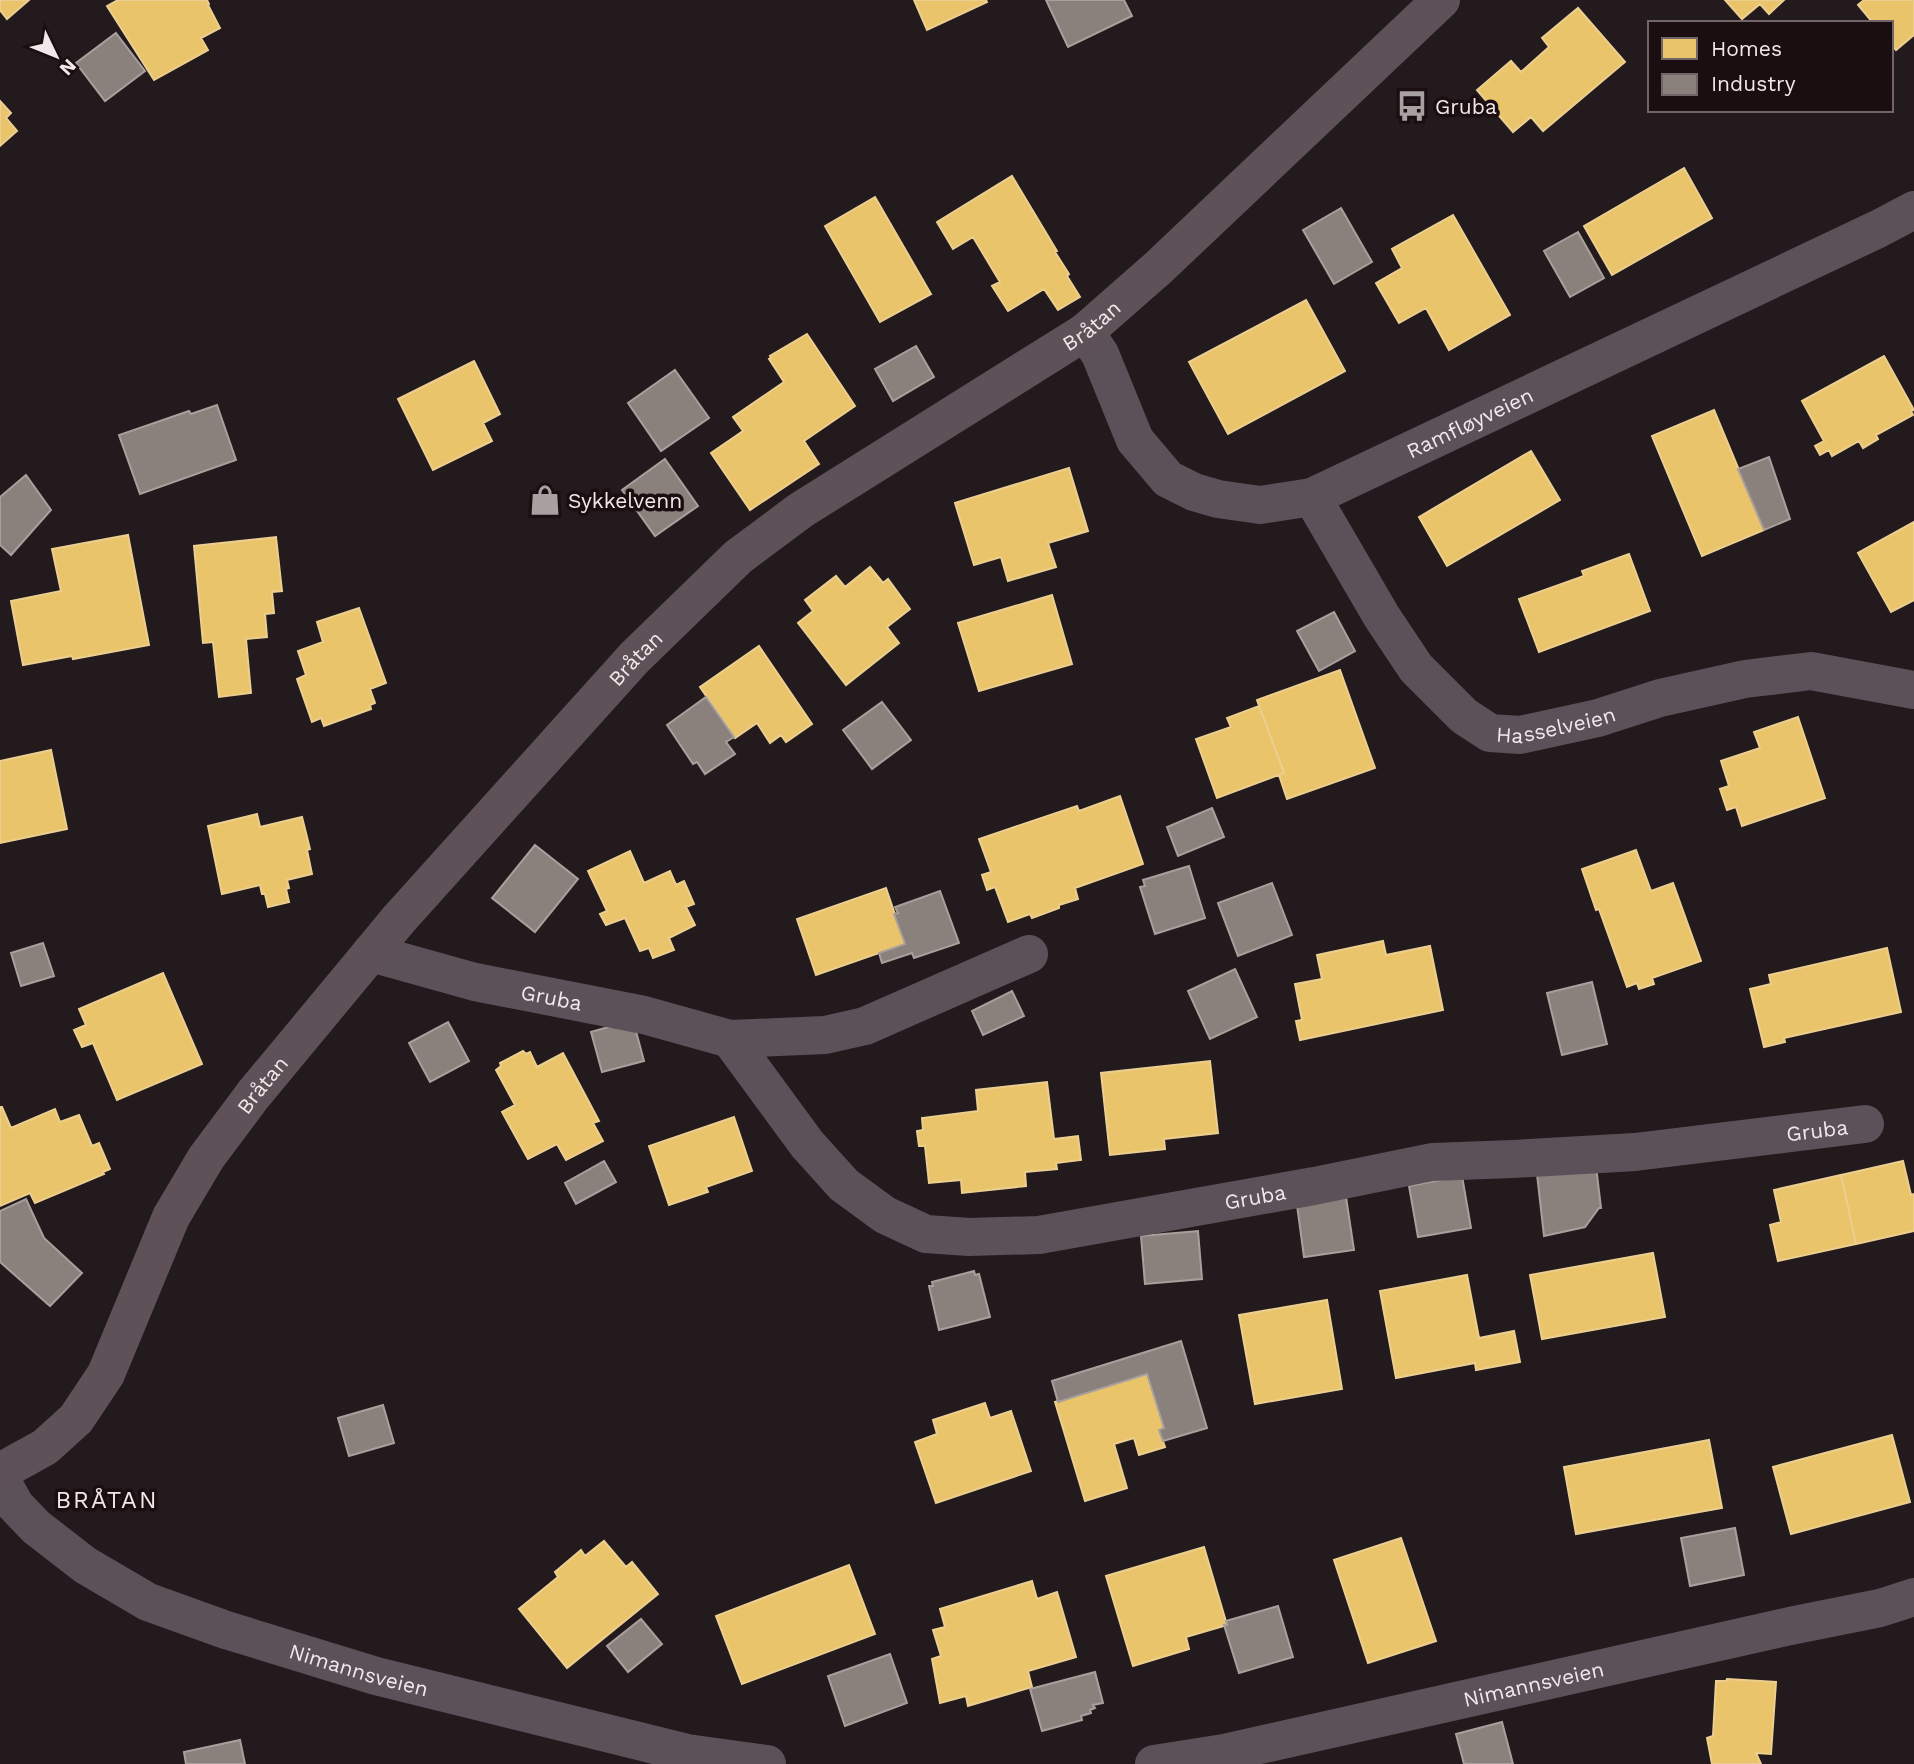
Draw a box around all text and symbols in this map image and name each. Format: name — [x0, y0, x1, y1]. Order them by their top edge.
north arrow — [21, 21, 91, 91]
legend — [1648, 21, 1893, 112]
text: Homes — [1711, 36, 1782, 61]
text: N — [55, 54, 81, 80]
text: Industry — [1711, 71, 1796, 96]
bus stop icon: Gruba — [1395, 89, 1429, 123]
place label: Gruba — [1435, 94, 1497, 119]
street label: Bråtan — [1057, 295, 1125, 356]
street label: Ramfløyveien — [1402, 382, 1537, 463]
shop icon: Sykkelvenn — [528, 483, 562, 517]
place label: Sykkelvenn — [568, 488, 682, 513]
street label: Bråtan — [603, 625, 667, 691]
street label: Hasselveien — [1495, 701, 1619, 748]
street label: Gruba — [519, 979, 584, 1015]
street label: Bråtan — [231, 1051, 293, 1119]
street label: Gruba — [1785, 1114, 1849, 1146]
street label: Gruba — [1222, 1179, 1288, 1214]
district label: BRÅTAN — [55, 1486, 159, 1514]
street label: Nimannsveien — [286, 1638, 431, 1701]
street label: Nimannsveien — [1461, 1656, 1606, 1711]

